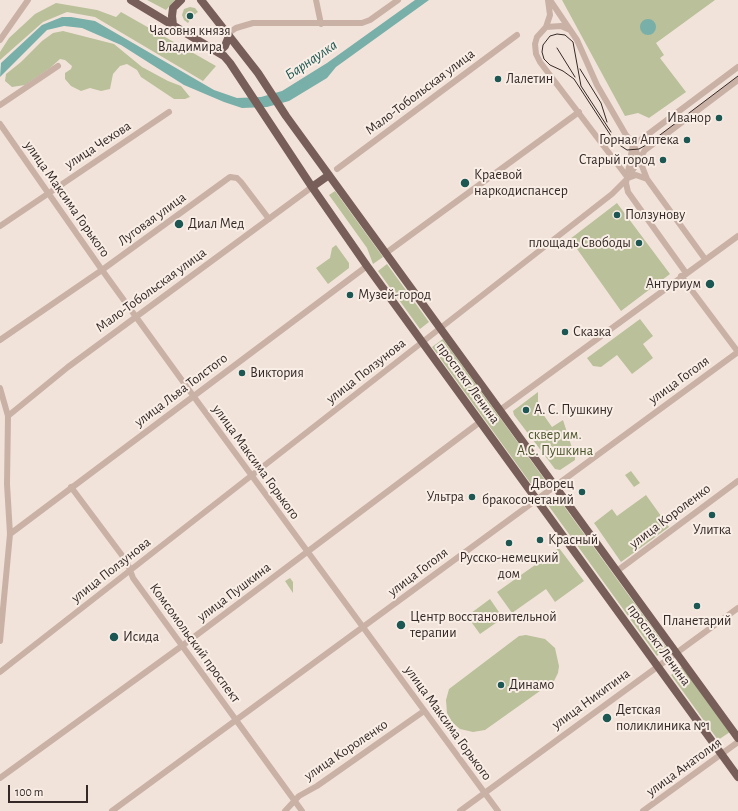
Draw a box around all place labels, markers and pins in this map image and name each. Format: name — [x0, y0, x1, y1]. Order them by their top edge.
marker: Часовня князя Владимира — [185, 11, 195, 21]
place label: Часовня князя Владимира — [149, 23, 231, 56]
place label: Лалетин — [506, 71, 553, 87]
marker: Лалетин — [493, 74, 503, 84]
place label: Иванор — [667, 110, 711, 126]
marker: Иванор — [714, 113, 724, 123]
place label: Горная Аптека — [599, 132, 679, 148]
marker: Горная Аптека — [682, 135, 692, 145]
place label: Старый город — [579, 152, 655, 168]
marker: Старый город — [658, 155, 668, 165]
place label: Краевой наркодиспансер — [474, 167, 568, 200]
marker: Краевой наркодиспансер — [459, 177, 471, 189]
place label: Ползунову — [625, 207, 685, 223]
marker: Ползунову — [612, 210, 622, 220]
place label: Диал Мед — [188, 216, 244, 232]
marker: Диал Мед — [173, 218, 185, 230]
place label: площадь Свободы — [529, 235, 631, 251]
marker: площадь Свободы — [634, 238, 644, 248]
place label: Антуриум — [646, 276, 701, 292]
marker: Антуриум — [704, 278, 716, 290]
place label: Музей-город — [358, 287, 431, 303]
marker: Музей-город — [345, 290, 355, 300]
place label: Сказка — [573, 324, 611, 340]
marker: Сказка — [560, 327, 570, 337]
place label: Виктория — [250, 365, 304, 381]
marker: Виктория — [237, 368, 247, 378]
place label: А. С. Пушкину — [534, 402, 613, 418]
marker: А. С. Пушкину — [521, 405, 531, 415]
place label: Дворец бракосочетаний — [482, 476, 574, 508]
marker: Дворец бракосочетаний — [577, 487, 587, 497]
place label: Ультра — [426, 489, 464, 505]
marker: Ультра — [467, 492, 477, 502]
marker: Улитка — [707, 510, 717, 520]
place label: Улитка — [693, 522, 731, 538]
place label: Красный — [548, 532, 598, 548]
marker: Красный — [535, 535, 545, 545]
marker: Русско-немецкий дом — [504, 538, 514, 548]
place label: Русско-немецкий дом — [459, 550, 559, 582]
marker: Планетарий — [692, 601, 702, 611]
place label: Центр восстановительной терапии — [410, 609, 557, 642]
place label: Планетарий — [662, 613, 732, 629]
marker: Центр восстановительной терапии — [395, 619, 407, 631]
place label: Исида — [123, 629, 159, 645]
marker: Исида — [108, 631, 120, 643]
place label: Динамо — [509, 677, 554, 693]
marker: Динамо — [496, 680, 506, 690]
place label: Детская поликлиника №1 — [616, 702, 710, 734]
marker: Детская поликлиника №1 — [601, 712, 613, 724]

